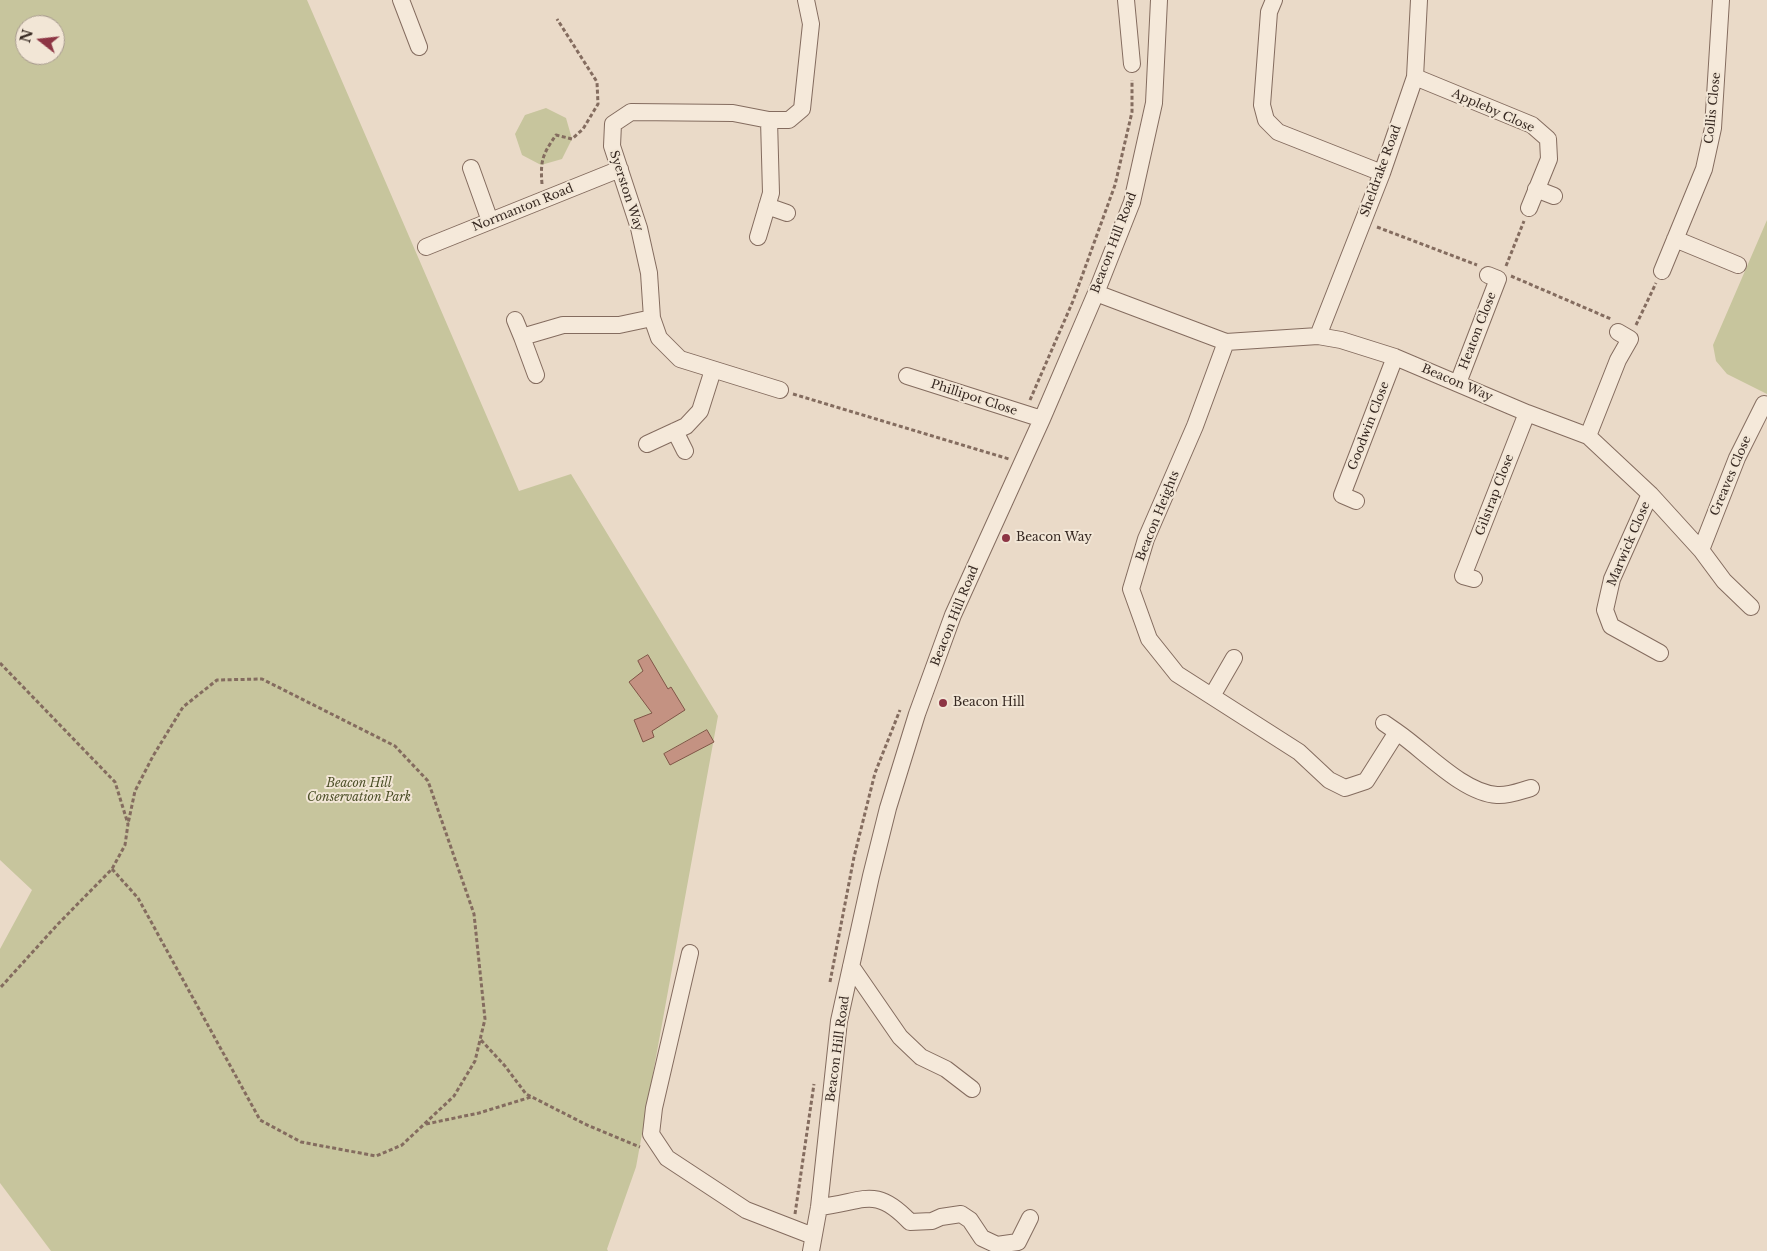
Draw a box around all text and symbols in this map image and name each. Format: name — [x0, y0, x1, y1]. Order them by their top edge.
north arrow — [15, 15, 65, 65]
text: N — [16, 27, 37, 45]
street label: Collis Close — [1702, 71, 1724, 145]
street label: Appleby Close — [1450, 86, 1536, 136]
street label: Sheldrake Road — [1358, 123, 1404, 219]
street label: Syerston Way — [606, 149, 646, 233]
street label: Normanton Road — [470, 181, 576, 235]
street label: Beacon Hill Road — [1088, 190, 1140, 296]
street label: Heaton Close — [1457, 290, 1499, 372]
street label: Beacon Way — [1419, 362, 1495, 404]
street label: Phillipot Close — [929, 377, 1019, 419]
street label: Goodwin Close — [1345, 380, 1393, 472]
street label: Greaves Close — [1708, 434, 1754, 518]
street label: Gilstrap Close — [1473, 452, 1517, 538]
street label: Beacon Heights — [1133, 469, 1183, 563]
street label: Marwick Close — [1605, 499, 1653, 589]
place label: Beacon Way — [1016, 531, 1092, 545]
marker: Beacon Way — [1000, 532, 1012, 544]
street label: Beacon Hill Road — [928, 564, 982, 668]
place label: Beacon Hill — [953, 696, 1025, 710]
marker: Beacon Hill — [937, 697, 949, 709]
park label: Beacon Hill Conservation Park — [307, 777, 411, 805]
street label: Beacon Hill Road — [823, 995, 853, 1103]

